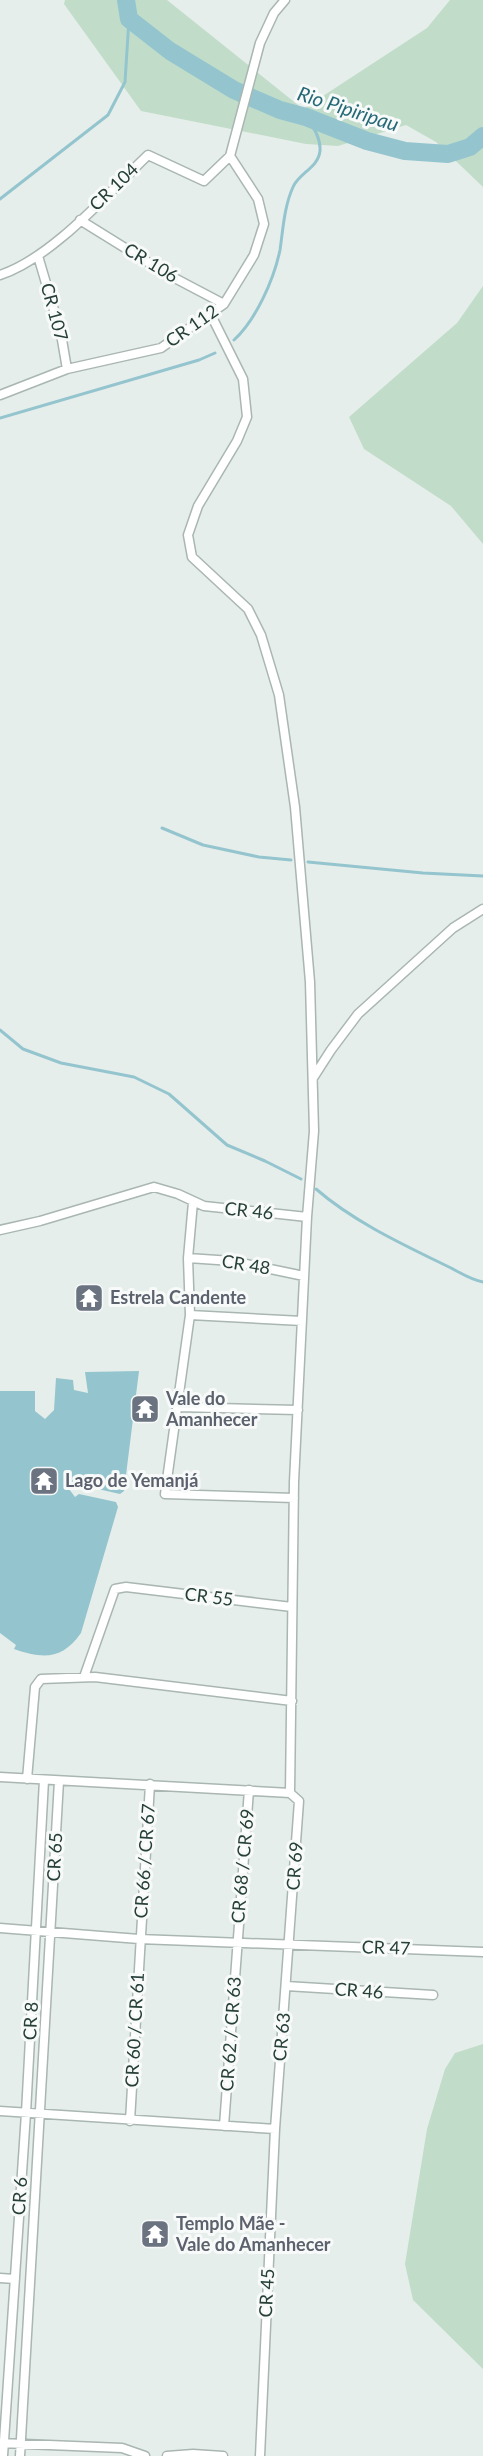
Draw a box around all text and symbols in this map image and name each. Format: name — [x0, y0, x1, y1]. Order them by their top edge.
water label: Rio Pipiripau — [295, 80, 402, 136]
street label: CR 104 — [84, 158, 142, 215]
street label: CR 106 — [120, 237, 183, 287]
street label: CR 107 — [37, 280, 73, 343]
street label: CR 112 — [161, 299, 222, 351]
street label: CR 46 — [224, 1197, 275, 1223]
street label: CR 48 — [220, 1249, 272, 1279]
temple icon: Estrela Candente — [73, 1282, 105, 1314]
place label: Estrela Candente — [110, 1286, 247, 1308]
place label: Vale do Amanhecer — [165, 1387, 258, 1430]
temple icon: Vale do Amanhecer — [129, 1393, 161, 1425]
temple icon: Lago de Yemanjá — [28, 1465, 60, 1497]
place label: Lago de Yemanjá — [65, 1469, 198, 1491]
street label: CR 55 — [184, 1582, 235, 1610]
street label: CR 66 / CR 67 — [129, 1803, 159, 1919]
street label: CR 68 / CR 69 — [226, 1808, 258, 1924]
street label: CR 65 — [42, 1832, 66, 1882]
street label: CR 69 — [281, 1841, 307, 1891]
street label: CR 47 — [361, 1935, 411, 1959]
street label: CR 60 / CR 61 — [120, 1972, 148, 2088]
street label: CR 62 / CR 63 — [215, 1976, 245, 2092]
street label: CR 46 — [334, 1977, 384, 2003]
street label: CR 8 — [18, 2001, 42, 2041]
street label: CR 63 — [268, 2012, 294, 2062]
street label: CR 6 — [7, 2176, 31, 2216]
place label: Templo Mãe - Vale do Amanhecer — [175, 2212, 331, 2255]
temple icon: Templo Mãe - Vale do Amanhecer — [139, 2218, 171, 2250]
street label: CR 45 — [254, 2268, 278, 2318]

